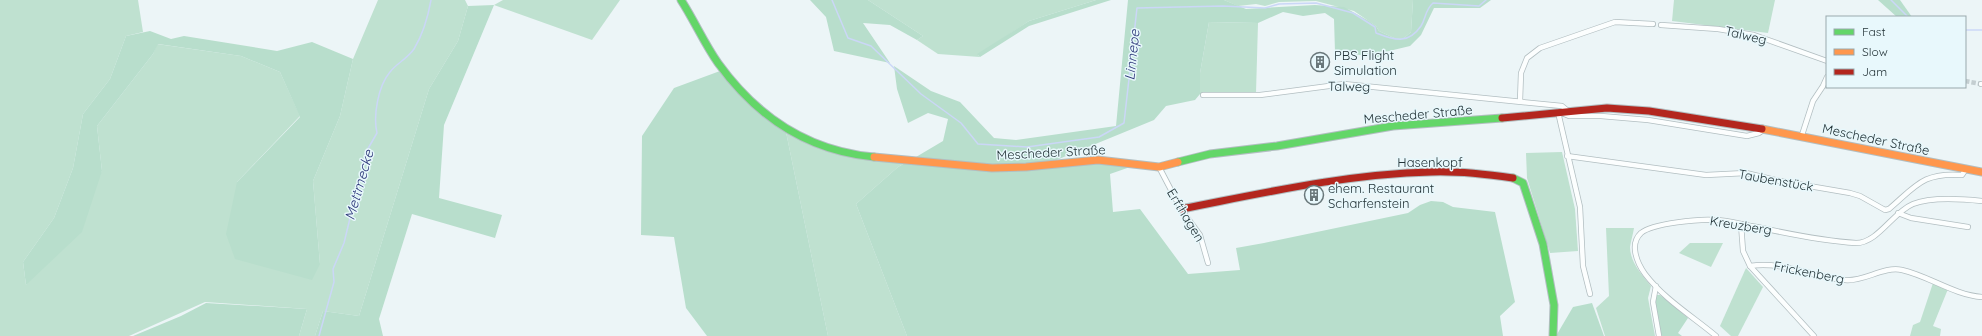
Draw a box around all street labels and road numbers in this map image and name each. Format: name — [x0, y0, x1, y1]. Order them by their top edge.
street label: Talweg — [1724, 22, 1768, 48]
street label: Talweg — [1328, 78, 1370, 94]
street label: Mescheder Straße — [1363, 101, 1473, 127]
street label: Mescheder Straße — [1821, 120, 1931, 158]
street label: Mescheder Straße — [996, 141, 1106, 163]
street label: Hasenkopf — [1397, 154, 1463, 170]
street label: Taubenstück — [1737, 166, 1815, 194]
street label: Erfthagen — [1164, 185, 1208, 245]
street label: Kreuzberg — [1709, 212, 1773, 238]
street label: Frickenberg — [1772, 257, 1846, 287]

